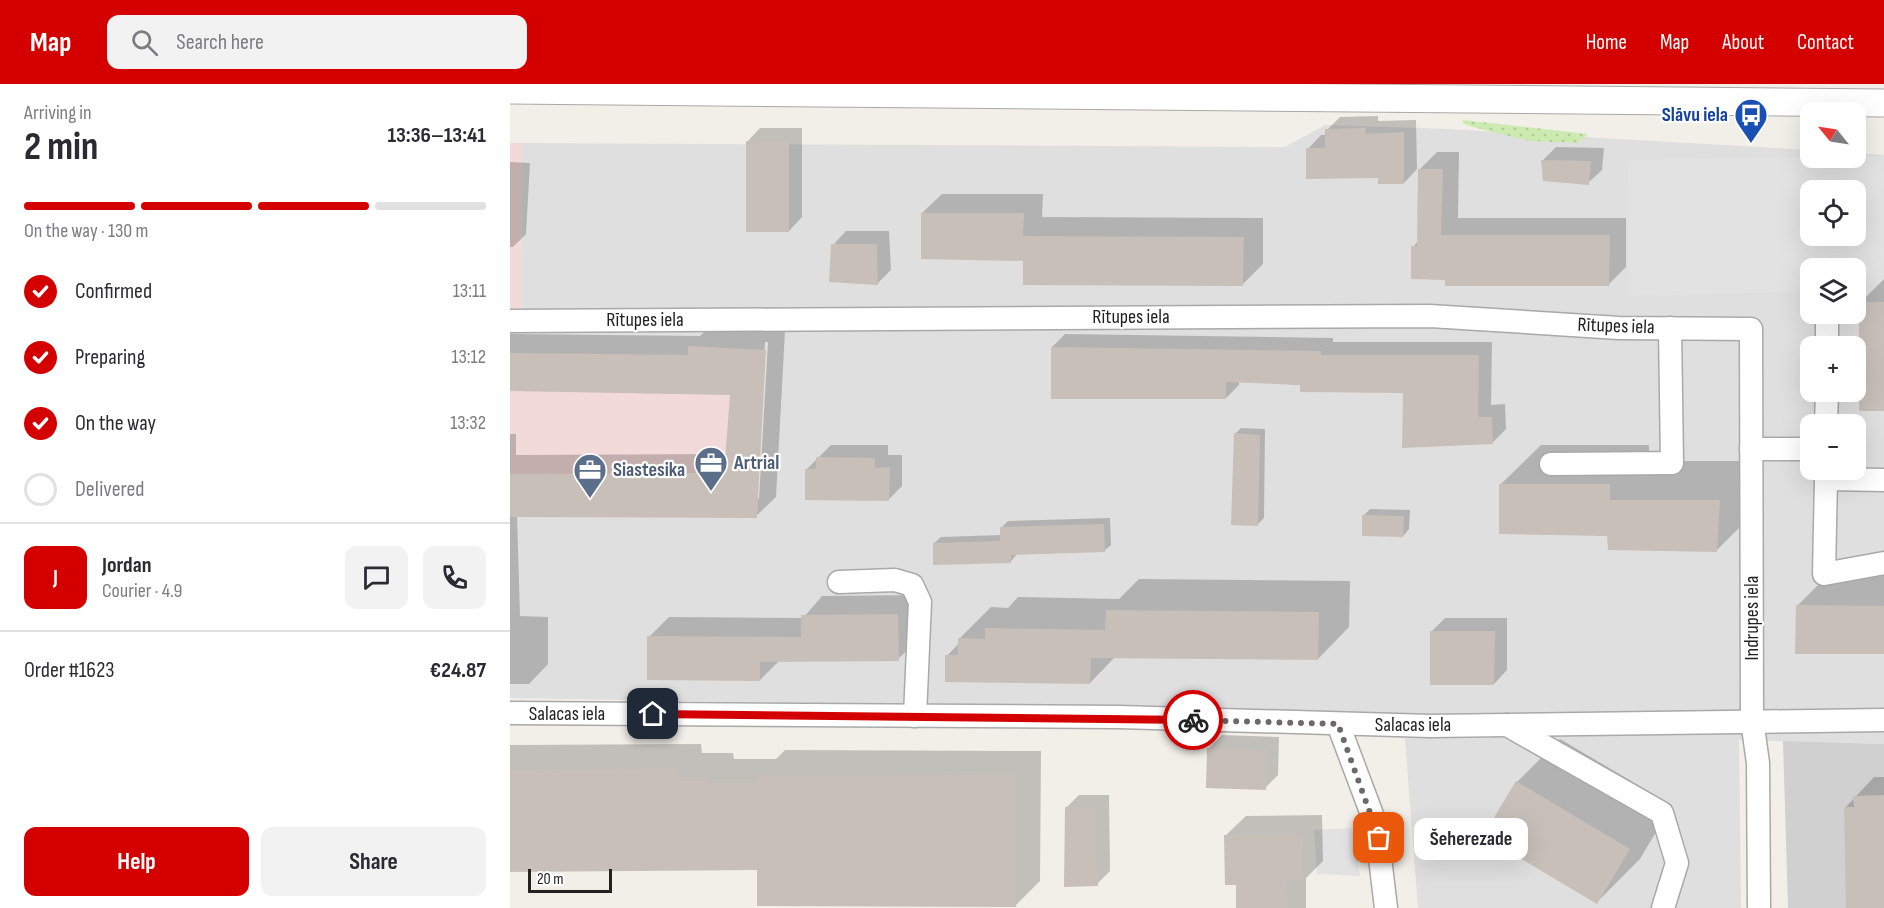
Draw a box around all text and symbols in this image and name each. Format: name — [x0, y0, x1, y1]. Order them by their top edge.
search box — [107, 15, 527, 69]
text: Map — [30, 26, 71, 59]
icon: search — [128, 26, 161, 59]
text: Search here — [176, 29, 264, 56]
text: Home — [1586, 30, 1627, 55]
text: Map — [1660, 30, 1689, 55]
text: About — [1722, 30, 1764, 55]
text: Contact — [1797, 30, 1854, 55]
bus stop icon: Slāvu iela — [1733, 97, 1769, 144]
text: Arriving in — [24, 101, 92, 125]
north arrow — [1800, 102, 1866, 168]
map controls — [1800, 102, 1866, 480]
place label: Slāvu iela — [1662, 103, 1728, 127]
text: 13:36–13:41 — [387, 122, 486, 149]
text: 2 min — [24, 124, 98, 171]
button: locate — [1800, 180, 1866, 246]
text: On the way · 130 m — [24, 219, 148, 243]
button: layers — [1800, 258, 1866, 324]
icon: check — [24, 275, 57, 308]
text: Confirmed — [75, 278, 152, 305]
text: 13:11 — [453, 279, 486, 303]
street label: Rītupes iela — [1092, 305, 1170, 329]
street label: Rītupes iela — [606, 308, 684, 332]
street label: Rītupes iela — [1577, 313, 1655, 339]
button: + — [1800, 336, 1866, 402]
icon: check — [24, 341, 57, 374]
text: Preparing — [75, 344, 145, 371]
text: 13:12 — [451, 345, 486, 369]
icon: check — [24, 407, 57, 440]
text: On the way — [75, 410, 156, 437]
text: 13:32 — [450, 411, 486, 435]
button: − — [1800, 414, 1866, 480]
office icon: Artrial — [693, 445, 729, 492]
place label: Artrial — [733, 451, 779, 475]
office icon: Siastesika — [572, 452, 608, 499]
place label: Siastesika — [613, 458, 685, 482]
text: Delivered — [75, 476, 144, 503]
button: chat — [345, 546, 408, 609]
button: phone — [423, 546, 486, 609]
text: Jordan — [102, 552, 151, 579]
text: J — [53, 564, 58, 591]
street label: Indrupes iela — [1740, 576, 1764, 660]
text: Courier · 4.9 — [102, 579, 182, 603]
text: Order #1623 — [24, 657, 115, 684]
text: €24.87 — [430, 657, 486, 684]
pin — [627, 688, 678, 739]
courier — [1163, 690, 1223, 750]
icon: home — [636, 697, 669, 730]
street label: Salacas iela — [529, 702, 605, 726]
icon: bike — [1177, 704, 1210, 737]
street label: Salacas iela — [1375, 713, 1451, 737]
pin — [1353, 812, 1404, 863]
callout: Šeherezade — [1415, 817, 1529, 859]
icon: bag — [1362, 821, 1395, 854]
button: Help — [24, 827, 249, 896]
button: Share — [261, 827, 486, 896]
text: Šeherezade — [1430, 827, 1512, 851]
scale bar — [528, 866, 612, 894]
text: 20 m — [537, 870, 564, 889]

